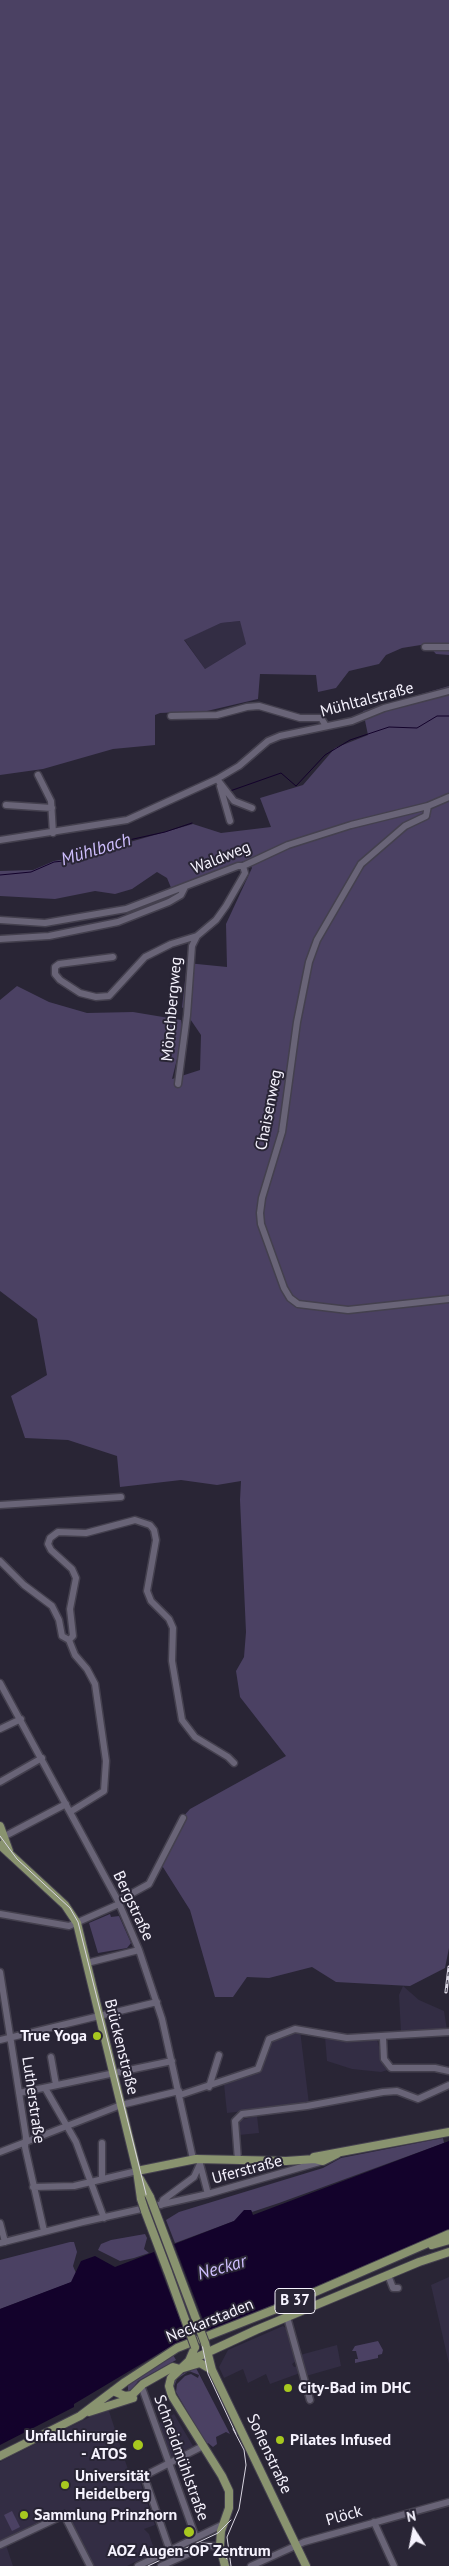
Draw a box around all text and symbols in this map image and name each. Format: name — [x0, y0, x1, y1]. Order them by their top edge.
street label: Mühltalstraße — [318, 678, 416, 722]
water label: Mühlbach — [58, 829, 134, 871]
street label: Waldweg — [189, 837, 253, 879]
street label: Mönchbergweg — [158, 956, 186, 1062]
street label: Chaisenweg — [252, 1068, 286, 1152]
street label: Bergstraße — [109, 1868, 157, 1944]
street label: Brückenstraße — [100, 1997, 142, 2097]
place label: True Yoga — [20, 2026, 87, 2046]
marker: True Yoga — [91, 2030, 103, 2042]
street label: Lutherstraße — [17, 2055, 49, 2145]
street label: Uferstraße — [210, 2151, 284, 2189]
water label: Neckar — [195, 2251, 249, 2285]
road number: B 37 — [275, 2288, 315, 2314]
street label: Neckarstaden — [163, 2295, 257, 2347]
place label: City-Bad im DHC — [298, 2378, 411, 2398]
marker: City-Bad im DHC — [282, 2382, 294, 2394]
street label: Schneidmühlstraße — [149, 2393, 213, 2523]
street label: Sofienstraße — [242, 2411, 296, 2497]
place label: Unfallchirurgie - ATOS — [25, 2426, 127, 2464]
place label: Pilates Infused — [290, 2430, 391, 2450]
marker: Pilates Infused — [274, 2434, 286, 2446]
marker: Unfallchirurgie - ATOS — [131, 2438, 145, 2452]
place label: Universität Heidelberg — [75, 2466, 150, 2504]
marker: Universität Heidelberg — [59, 2479, 71, 2491]
street label: Plöck — [324, 2502, 364, 2530]
place label: Sammlung Prinzhorn — [34, 2505, 177, 2525]
north arrow — [389, 2506, 439, 2556]
text: N — [405, 2507, 417, 2526]
marker: Sammlung Prinzhorn — [18, 2509, 30, 2521]
marker: AOZ Augen-OP Zentrum — [182, 2525, 196, 2539]
place label: AOZ Augen-OP Zentrum — [107, 2541, 271, 2561]

